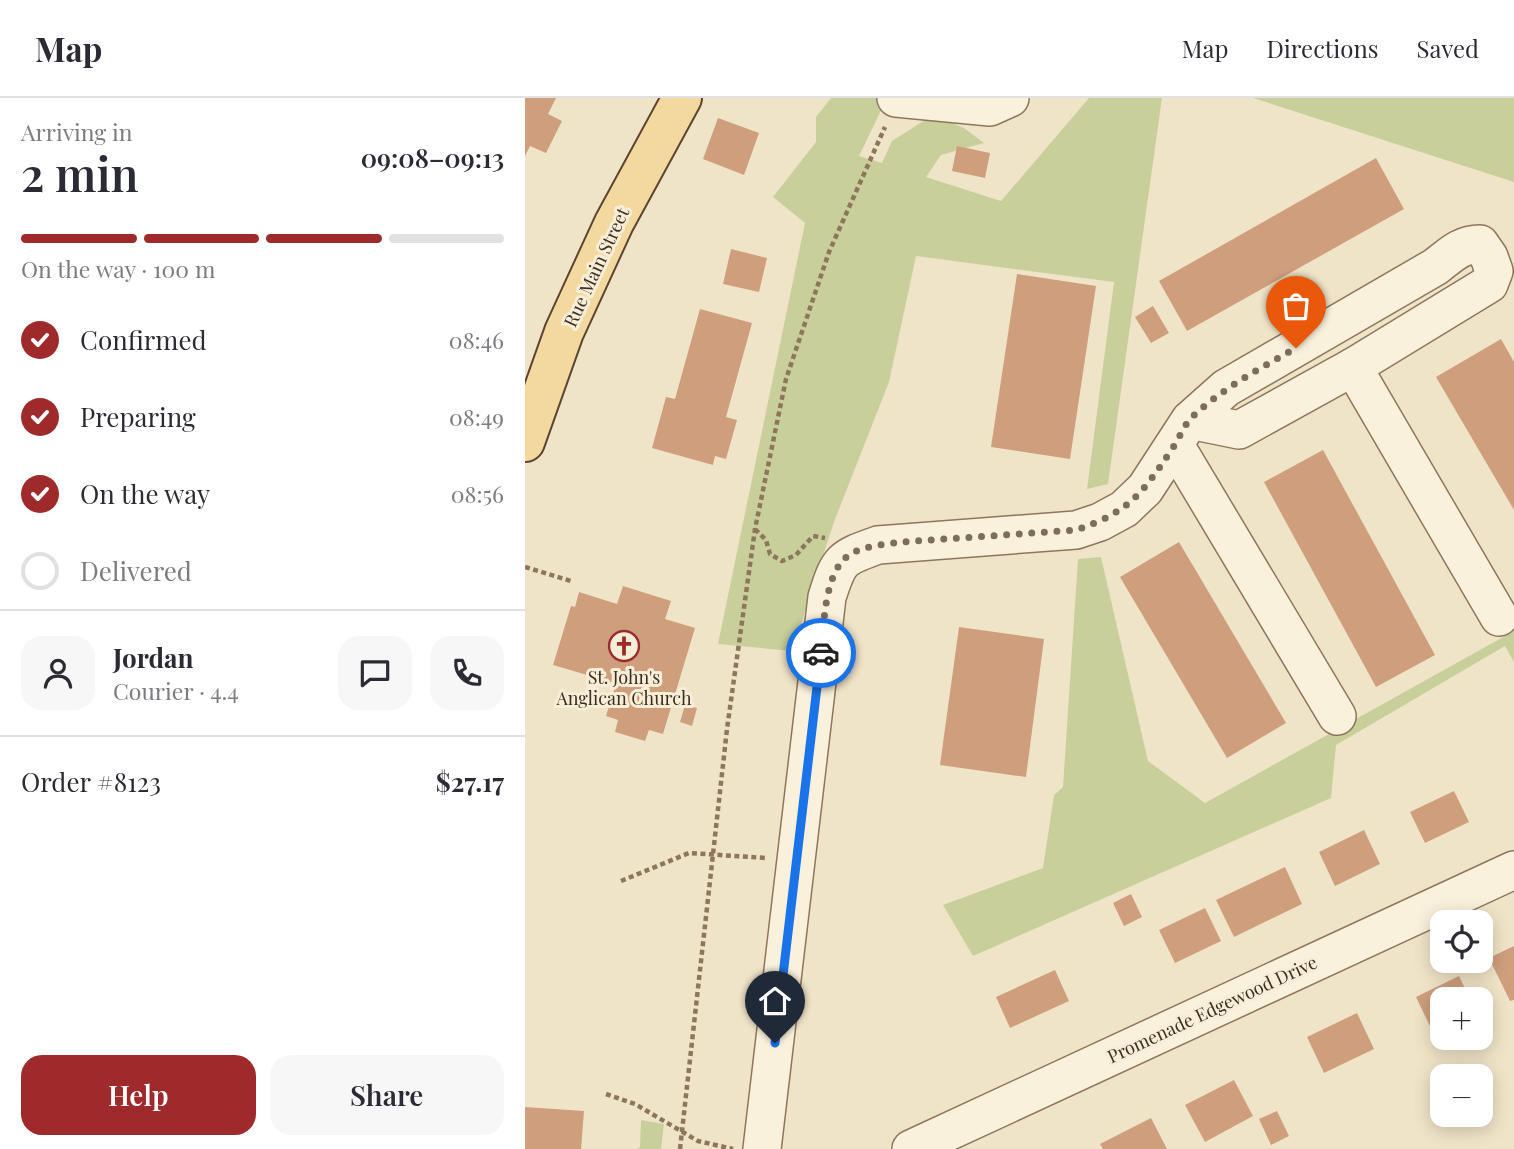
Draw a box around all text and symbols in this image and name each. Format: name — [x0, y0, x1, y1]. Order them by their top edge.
text: Map — [35, 26, 102, 70]
text: Map — [1182, 32, 1228, 64]
text: Directions — [1266, 32, 1379, 64]
text: Saved — [1417, 32, 1479, 64]
text: Arriving in — [21, 116, 133, 147]
text: 09:08–09:13 — [361, 140, 504, 175]
text: 2 min — [21, 142, 139, 204]
street label: Rue Main Street — [558, 203, 634, 331]
text: On the way · 100 m — [21, 253, 215, 284]
pin — [1266, 276, 1326, 348]
icon: bag — [1277, 287, 1315, 325]
icon: check — [21, 321, 59, 359]
text: Confirmed — [80, 322, 207, 357]
text: 08:46 — [449, 324, 504, 355]
icon: check — [21, 398, 59, 436]
text: Preparing — [80, 399, 196, 434]
text: 08:49 — [449, 401, 504, 432]
icon: check — [21, 475, 59, 513]
text: On the way — [80, 476, 210, 511]
text: 08:56 — [451, 478, 504, 509]
text: Delivered — [80, 553, 192, 588]
courier — [786, 618, 856, 688]
church icon: St. John's Anglican Church — [607, 629, 641, 663]
icon: car — [802, 634, 840, 672]
button: person — [21, 636, 95, 710]
button: chat — [338, 636, 412, 710]
button: phone — [430, 636, 504, 710]
text: Jordan — [113, 640, 193, 675]
place label: St. John's Anglican Church — [555, 665, 692, 710]
text: Courier · 4.4 — [113, 675, 239, 706]
text: Order #8123 — [21, 764, 161, 799]
text: $27.17 — [436, 764, 504, 799]
map controls — [1430, 910, 1493, 1127]
button: locate — [1430, 910, 1493, 973]
street label: Promenade Edgewood Drive — [1103, 950, 1321, 1068]
pin — [745, 971, 805, 1043]
icon: home — [756, 982, 794, 1020]
button: + — [1430, 987, 1493, 1050]
button: Help — [21, 1055, 256, 1135]
button: Share — [270, 1055, 504, 1135]
button: − — [1430, 1064, 1493, 1127]

